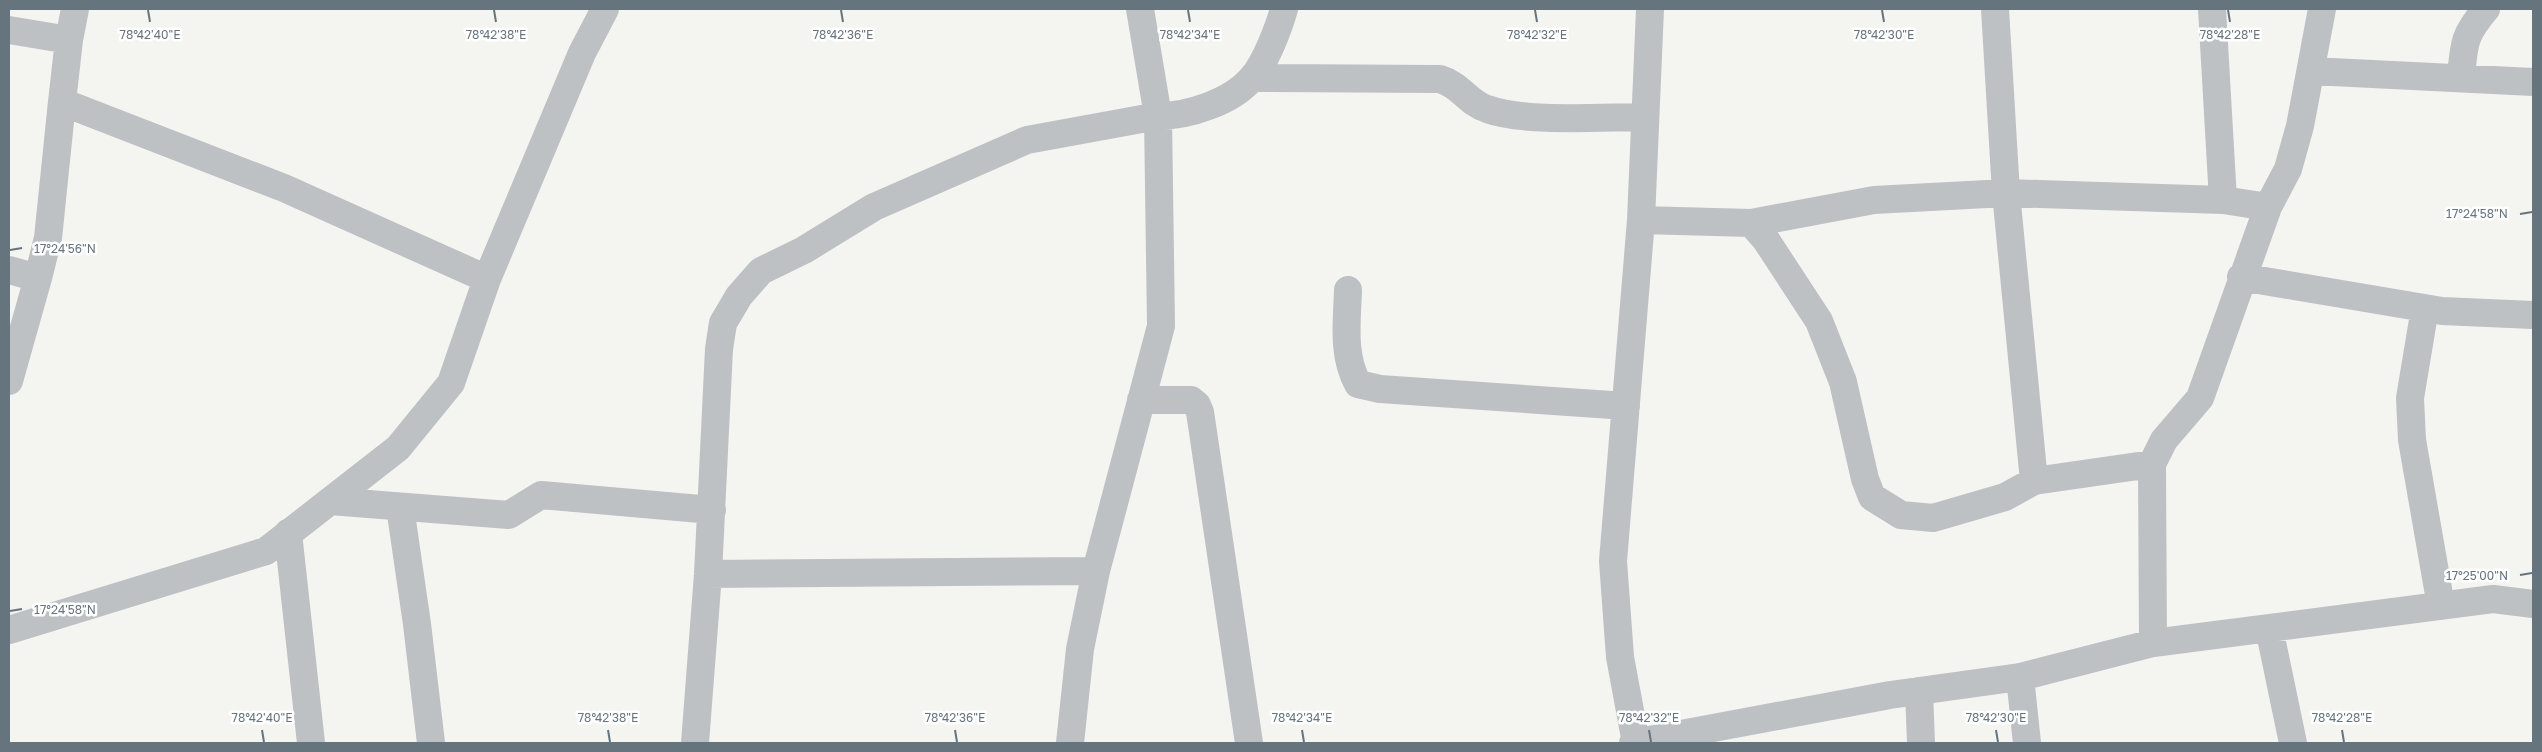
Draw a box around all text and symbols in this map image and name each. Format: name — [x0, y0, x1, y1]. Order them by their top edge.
text: 78°42'40"E — [120, 27, 180, 42]
text: 78°42'38"E — [466, 27, 526, 42]
text: 78°42'36"E — [813, 27, 873, 42]
text: 78°42'34"E — [1160, 27, 1220, 42]
text: 78°42'32"E — [1507, 27, 1567, 42]
text: 78°42'30"E — [1854, 27, 1914, 42]
text: 78°42'28"E — [2200, 27, 2260, 42]
text: 17°24'58"N — [2446, 206, 2508, 221]
text: 17°24'56"N — [34, 241, 96, 256]
text: 17°25'00"N — [2446, 568, 2508, 583]
text: 17°24'58"N — [34, 602, 96, 617]
text: 78°42'40"E — [232, 710, 292, 725]
text: 78°42'38"E — [578, 710, 638, 725]
text: 78°42'36"E — [925, 710, 985, 725]
text: 78°42'34"E — [1272, 710, 1332, 725]
text: 78°42'32"E — [1619, 710, 1679, 725]
text: 78°42'30"E — [1966, 710, 2026, 725]
text: 78°42'28"E — [2312, 710, 2372, 725]

